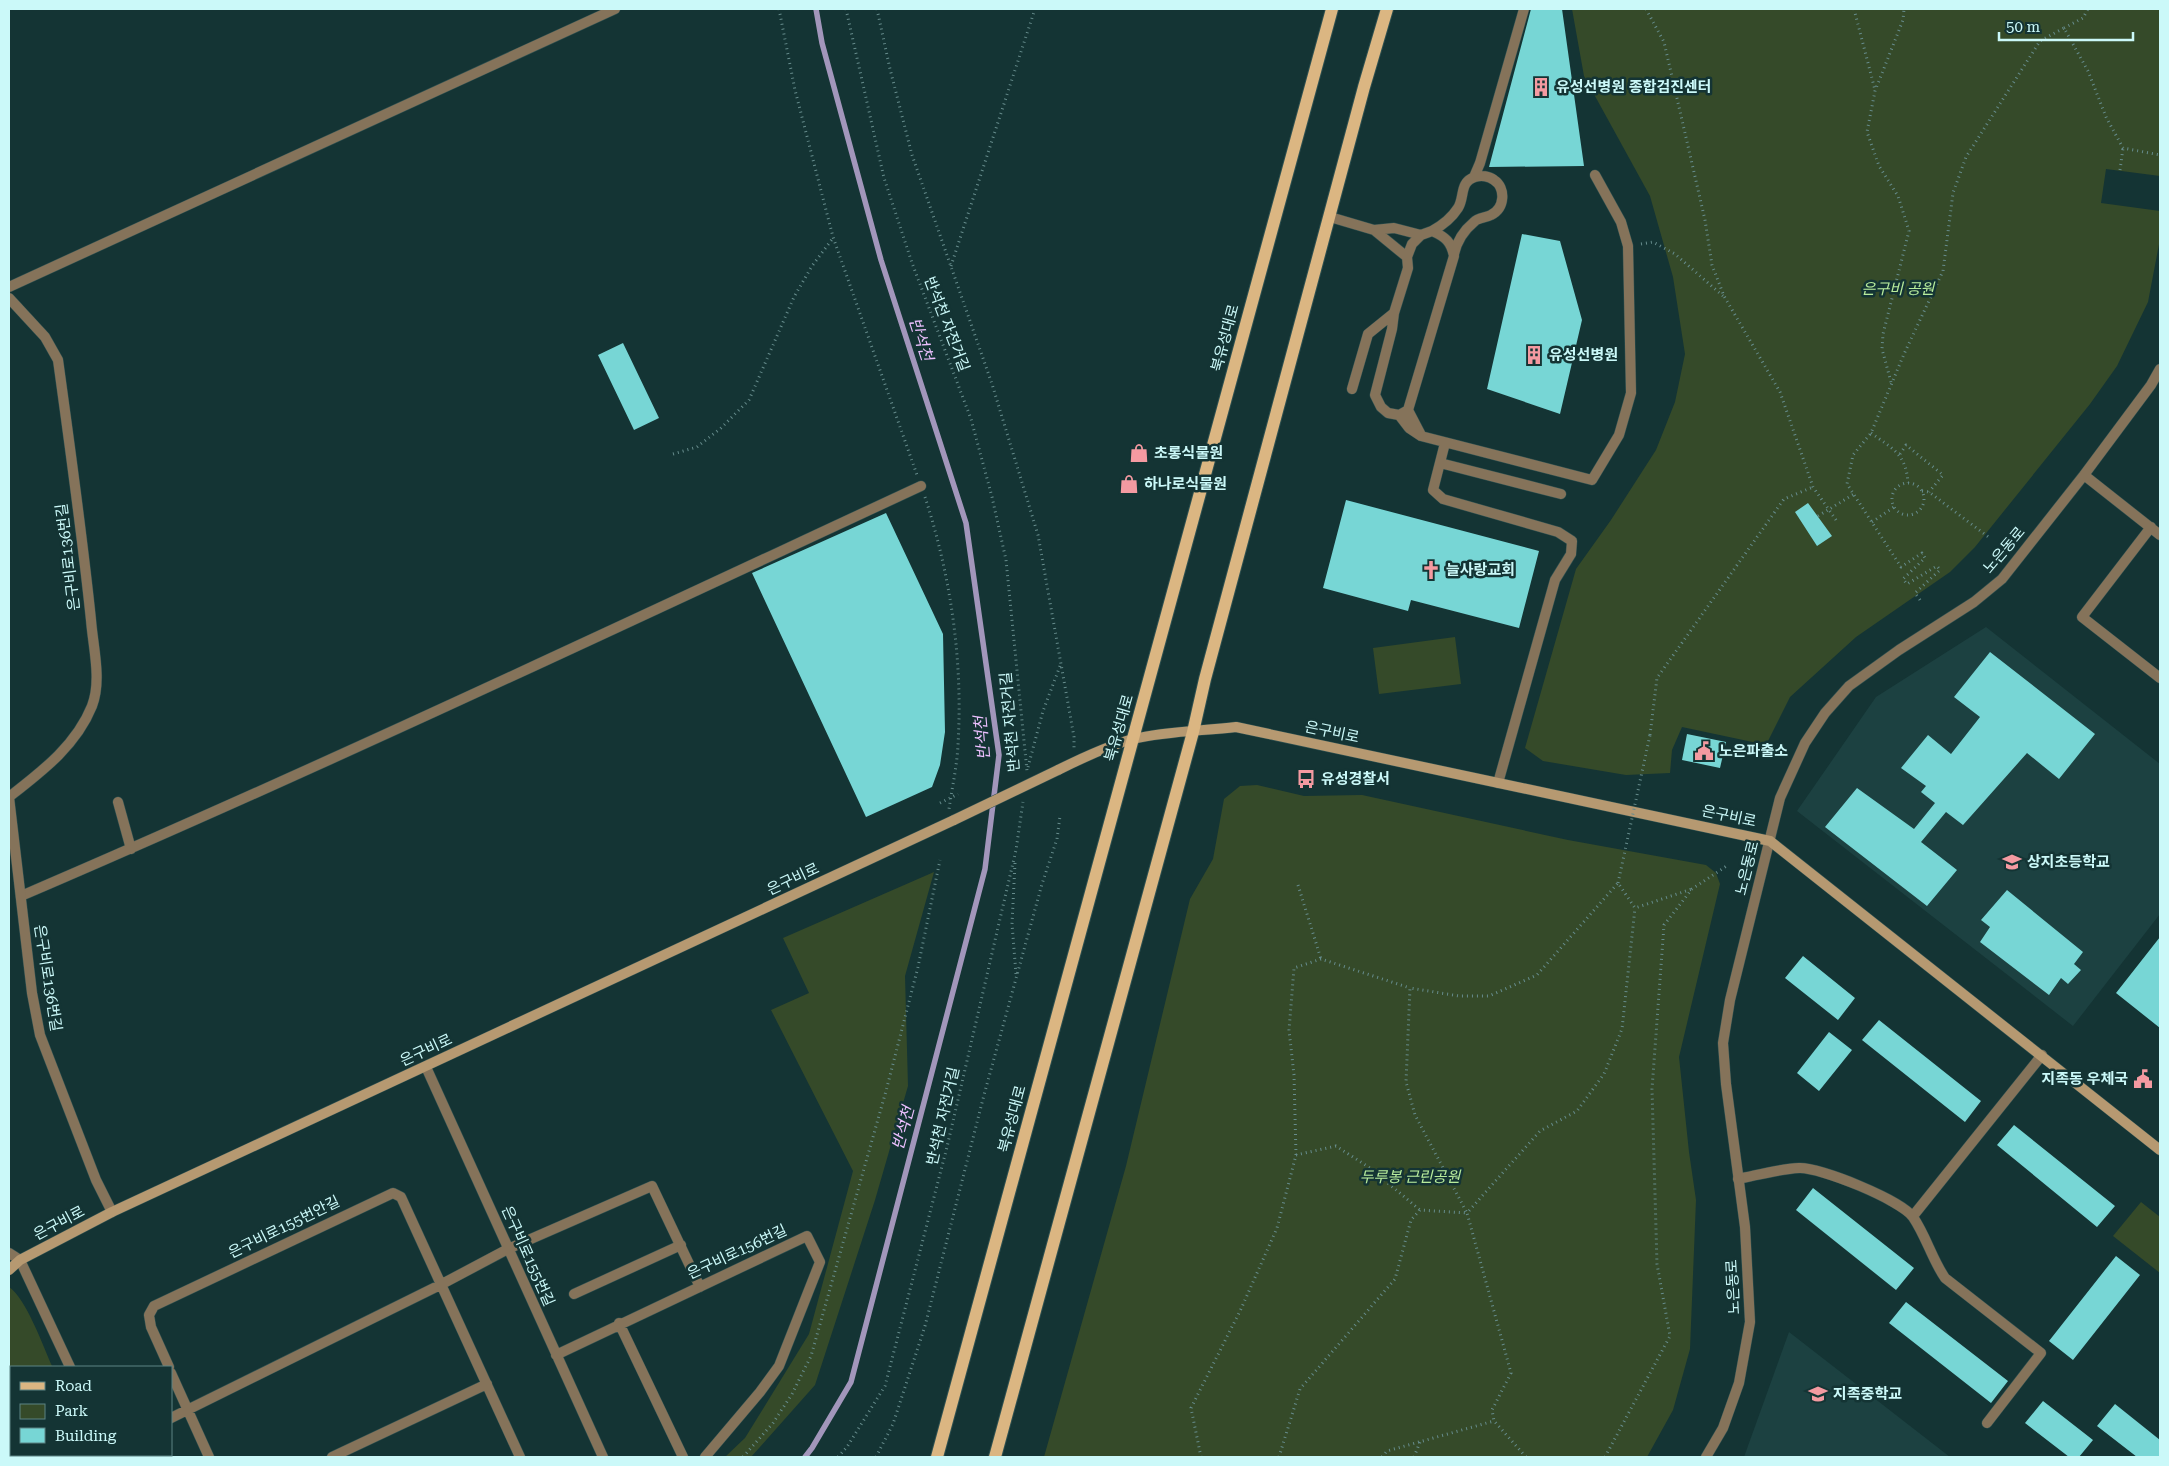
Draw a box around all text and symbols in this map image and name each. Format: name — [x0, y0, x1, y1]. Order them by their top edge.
scale bar — [1999, 10, 2133, 42]
text: 50 m — [2006, 18, 2041, 36]
building icon: 유성선병원 종합검진센터 — [1530, 76, 1552, 98]
place label: 유성선병원 종합검진센터 — [1556, 78, 1712, 96]
street label: 반석천 자전거길 — [921, 274, 973, 374]
park label: 은구비 공원 — [1862, 280, 1936, 298]
street label: 북유성대로 — [1207, 302, 1243, 374]
water label: 반석천 — [905, 315, 937, 363]
building icon: 유성선병원 — [1523, 344, 1545, 366]
place label: 유성선병원 — [1549, 346, 1618, 364]
shop icon: 초롱식물원 — [1128, 442, 1150, 464]
place label: 초롱식물원 — [1154, 444, 1223, 462]
shop icon: 하나로식물원 — [1118, 473, 1140, 495]
place label: 하나로식물원 — [1144, 475, 1227, 493]
street label: 은구비로136번길 — [52, 502, 84, 612]
street label: 노은동로 — [1979, 523, 2029, 577]
church icon: 늘사랑교회 — [1420, 559, 1442, 581]
place label: 늘사랑교회 — [1446, 561, 1515, 579]
street label: 반석천 자전거길 — [997, 671, 1023, 773]
street label: 북유성대로 — [1101, 692, 1137, 764]
water label: 반석천 — [970, 713, 993, 761]
street label: 은구비로 — [1303, 717, 1361, 747]
public building icon: 노은파출소 — [1693, 740, 1715, 762]
place label: 노은파출소 — [1719, 742, 1788, 760]
bus stop icon: 유성경찰서 — [1295, 768, 1317, 790]
place label: 유성경찰서 — [1321, 770, 1390, 788]
street label: 은구비로 — [1700, 801, 1758, 831]
street label: 노은동로 — [1732, 839, 1762, 897]
school or university icon: 상지초등학교 — [2001, 851, 2023, 873]
place label: 상지초등학교 — [2027, 853, 2110, 871]
street label: 은구비로 — [764, 859, 822, 899]
street label: 은구비로136번길 — [31, 923, 65, 1033]
street label: 은구비로 — [397, 1030, 455, 1070]
street label: 반석천 자전거길 — [923, 1065, 963, 1167]
public building icon: 지족동 우체국 — [2132, 1068, 2154, 1090]
place label: 지족동 우체국 — [2041, 1070, 2128, 1088]
street label: 북유성대로 — [994, 1083, 1030, 1155]
water label: 반석천 — [888, 1102, 918, 1152]
park label: 두루봉 근린공원 — [1360, 1168, 1461, 1186]
street label: 은구비로155번안길 — [225, 1192, 343, 1262]
street label: 은구비로 — [30, 1202, 88, 1244]
street label: 은구비로155번길 — [498, 1203, 558, 1309]
street label: 은구비로156번길 — [684, 1221, 790, 1283]
street label: 노은동로 — [1723, 1259, 1743, 1315]
legend — [10, 1366, 172, 1456]
text: Road — [55, 1377, 92, 1395]
school or university icon: 지족중학교 — [1807, 1383, 1829, 1405]
place label: 지족중학교 — [1833, 1385, 1902, 1403]
text: Park — [55, 1402, 89, 1420]
text: Building — [55, 1427, 117, 1445]

